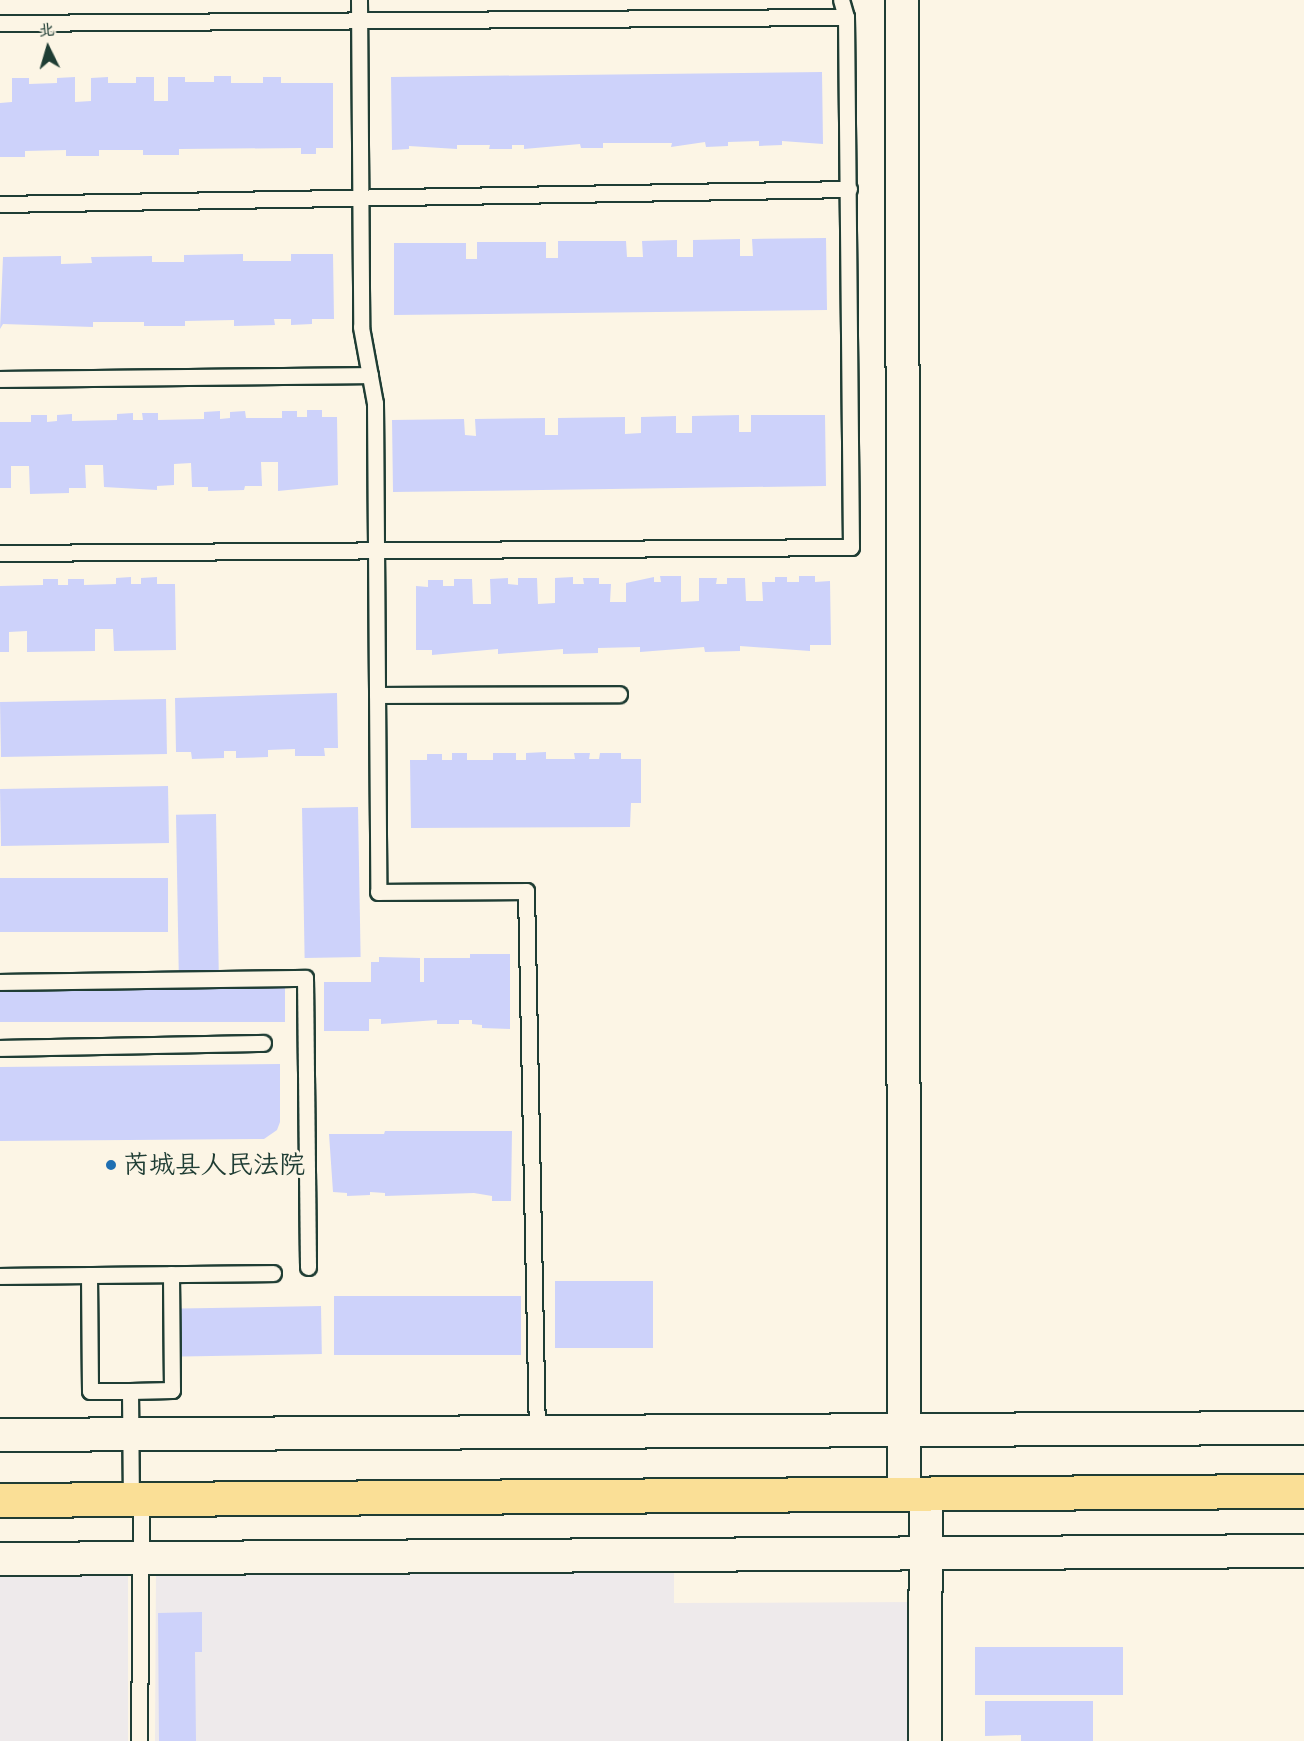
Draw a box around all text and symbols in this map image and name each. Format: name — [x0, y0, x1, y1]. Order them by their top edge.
north arrow — [18, 18, 78, 78]
text: 北 — [38, 19, 55, 41]
place label: 芮城县人民法院 — [123, 1149, 305, 1181]
marker: 芮城县人民法院 — [104, 1158, 118, 1172]

